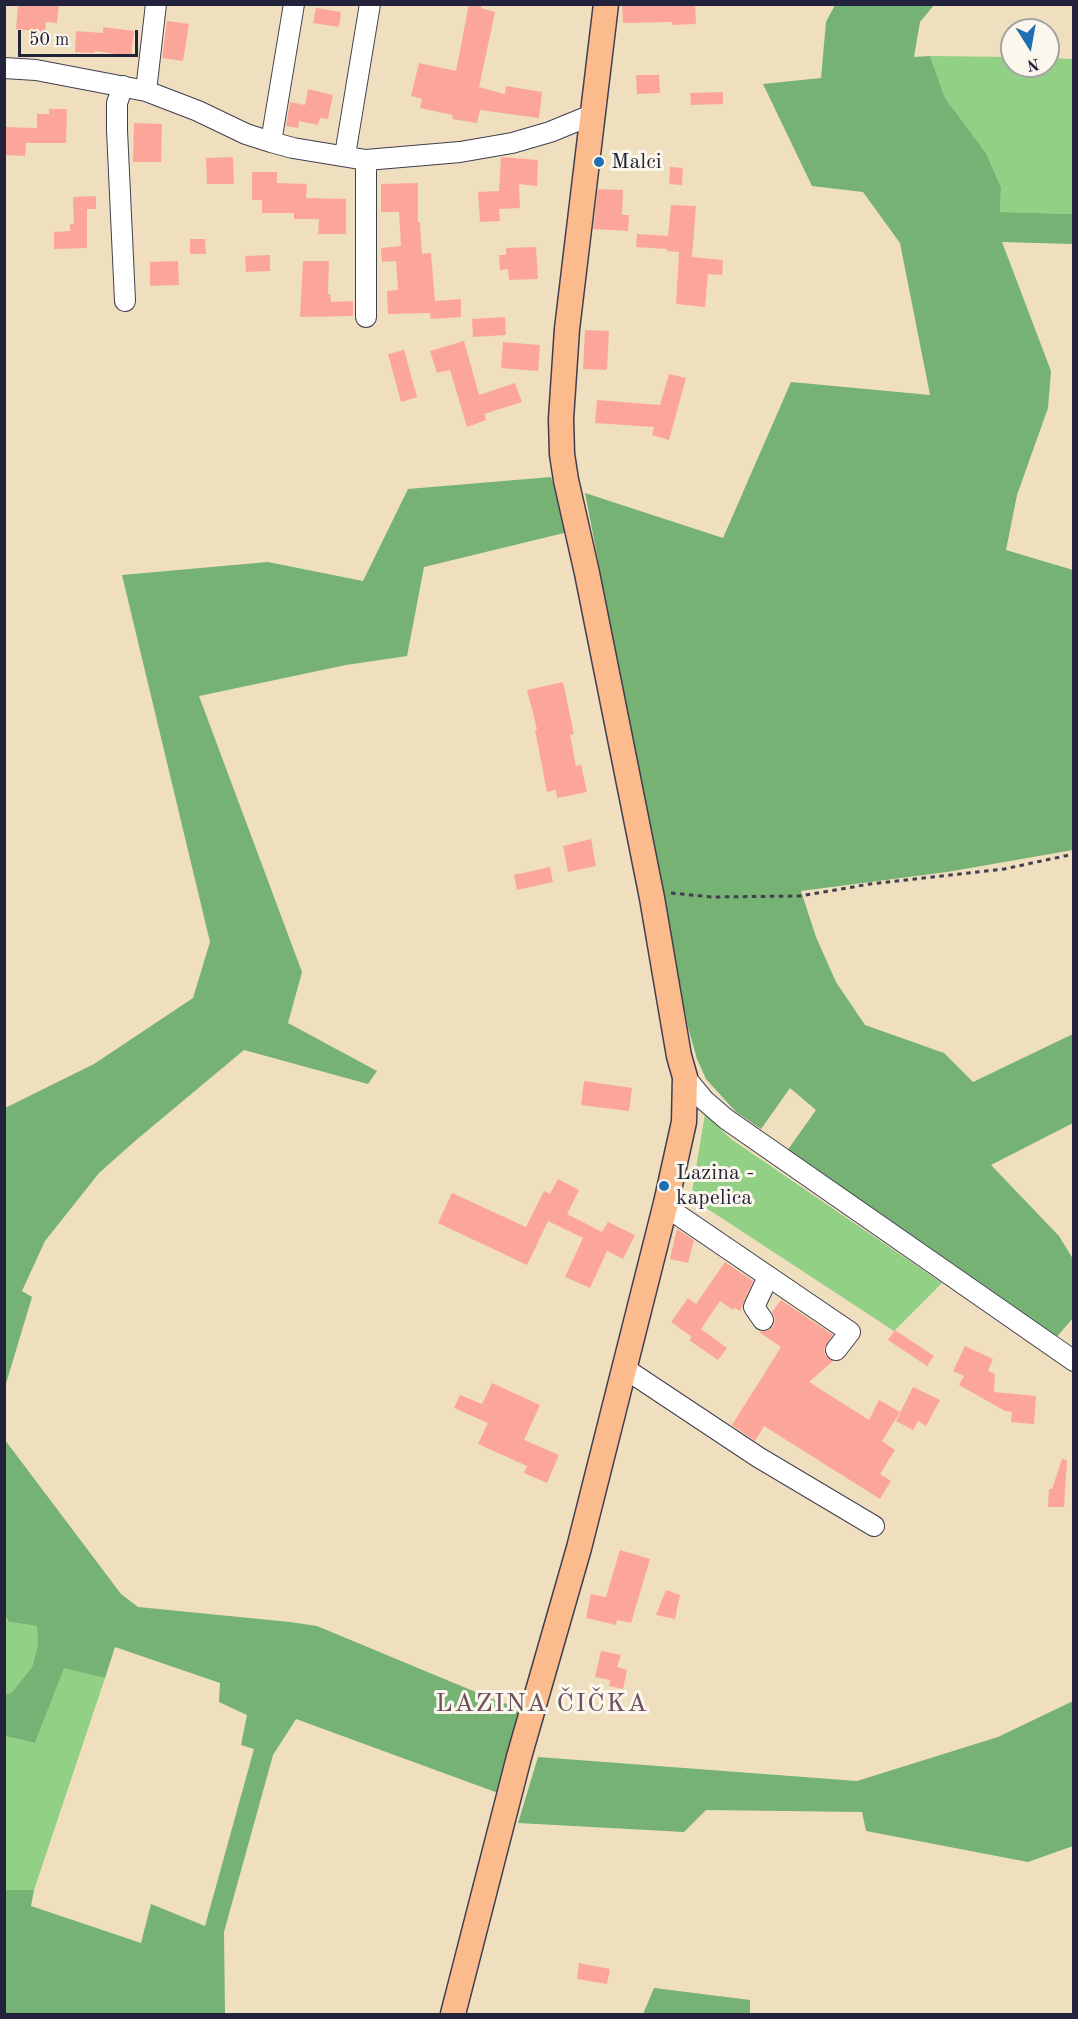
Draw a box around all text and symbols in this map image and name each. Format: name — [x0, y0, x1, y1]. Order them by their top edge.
scale bar — [21, 18, 141, 56]
north arrow — [1000, 18, 1060, 78]
text: 50 m — [29, 31, 69, 49]
text: N — [1026, 55, 1041, 73]
place label: Malci — [611, 149, 662, 175]
marker: Malci — [592, 155, 606, 169]
place label: Lazina - kapelica — [676, 1160, 754, 1212]
marker: Lazina - kapelica — [657, 1179, 671, 1193]
district label: LAZINA ČIČKA — [435, 1688, 649, 1720]

